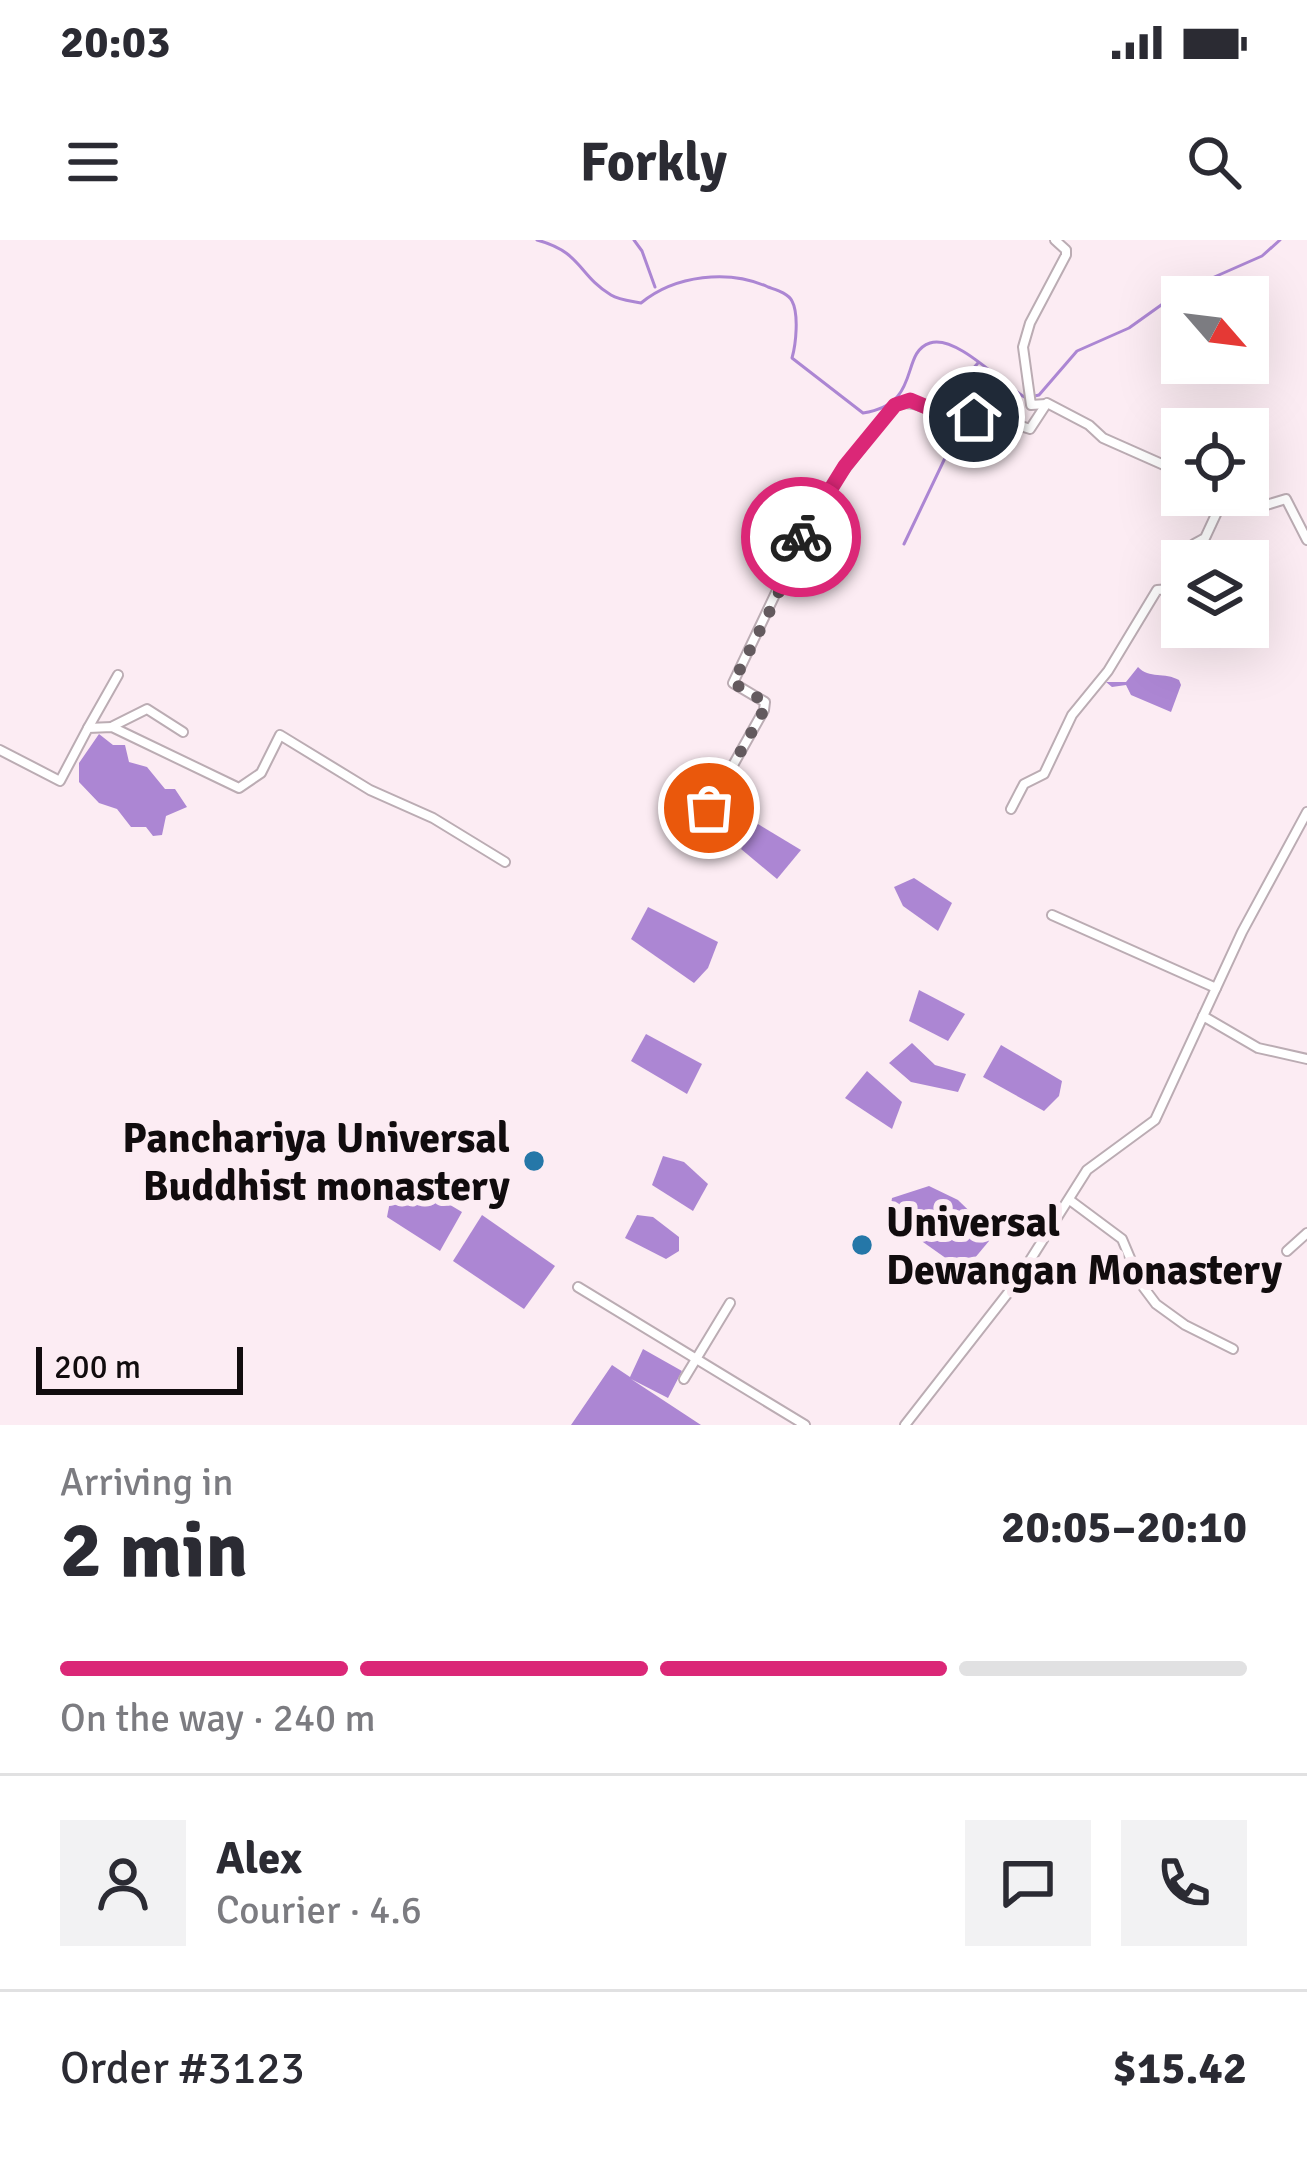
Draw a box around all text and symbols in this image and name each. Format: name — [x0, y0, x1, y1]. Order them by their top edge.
text: 20:03 — [60, 15, 170, 70]
icon: menu — [60, 129, 126, 195]
text: Forkly — [580, 129, 727, 196]
icon: search — [1181, 129, 1247, 195]
north arrow — [1161, 276, 1269, 384]
map controls — [1161, 276, 1269, 648]
pin — [923, 366, 1025, 468]
icon: home — [941, 384, 1007, 450]
button: locate — [1161, 408, 1269, 516]
courier — [741, 477, 861, 597]
icon: bike — [768, 504, 834, 570]
button: layers — [1161, 540, 1269, 648]
pin — [658, 757, 760, 859]
icon: bag — [676, 775, 742, 841]
place label: Panchariya Universal Buddhist monastery — [122, 1113, 510, 1212]
marker: Panchariya Universal Buddhist monastery — [521, 1148, 547, 1174]
place label: Universal Dewangan Monastery — [886, 1197, 1282, 1296]
marker: Universal Dewangan Monastery — [849, 1232, 875, 1258]
scale bar — [36, 1341, 243, 1394]
text: 200 m — [54, 1347, 141, 1388]
text: Arriving in — [60, 1458, 234, 1506]
text: 20:05–20:10 — [1001, 1500, 1247, 1555]
text: 2 min — [60, 1503, 248, 1599]
text: On the way · 240 m — [60, 1694, 376, 1742]
button: person — [60, 1820, 186, 1946]
button: chat — [965, 1820, 1091, 1946]
button: phone — [1121, 1820, 1247, 1946]
text: Alex — [216, 1831, 302, 1886]
text: Courier · 4.6 — [216, 1886, 422, 1934]
text: Order #3123 — [60, 2041, 305, 2096]
text: $15.42 — [1113, 2041, 1247, 2096]

